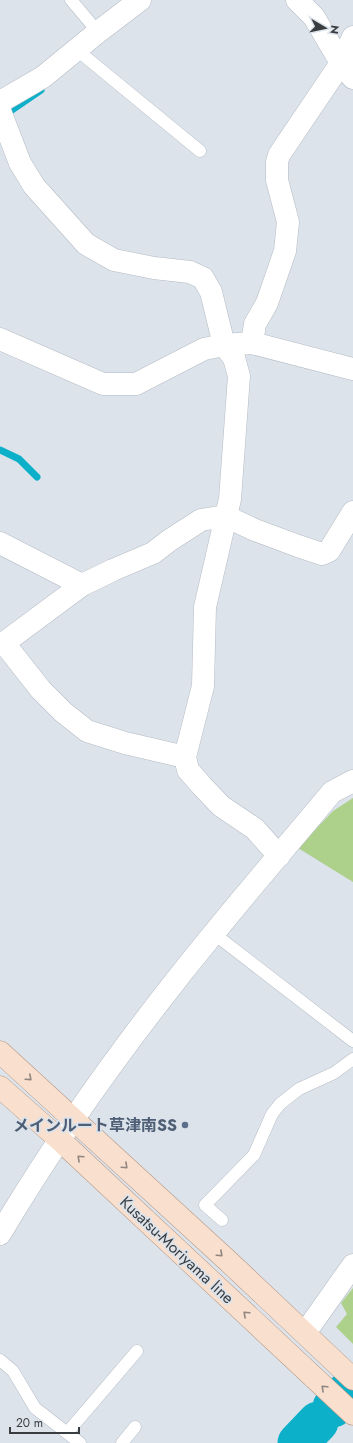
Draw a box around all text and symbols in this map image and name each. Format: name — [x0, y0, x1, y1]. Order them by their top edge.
north arrow — [305, 8, 345, 48]
text: N — [326, 24, 343, 35]
one-way arrow — [24, 1073, 32, 1081]
place label: メインルート草津南SS — [13, 1114, 177, 1137]
marker: メインルート草津南SS — [180, 1120, 190, 1130]
one-way arrow — [77, 1155, 85, 1163]
one-way arrow — [120, 1161, 128, 1169]
street label: Kusatsu-Moriyama line — [115, 1191, 239, 1309]
one-way arrow — [216, 1249, 223, 1256]
one-way arrow — [243, 1311, 251, 1319]
one-way arrow — [322, 1385, 329, 1392]
scale bar — [10, 1409, 79, 1435]
text: 20 m — [16, 1414, 43, 1432]

